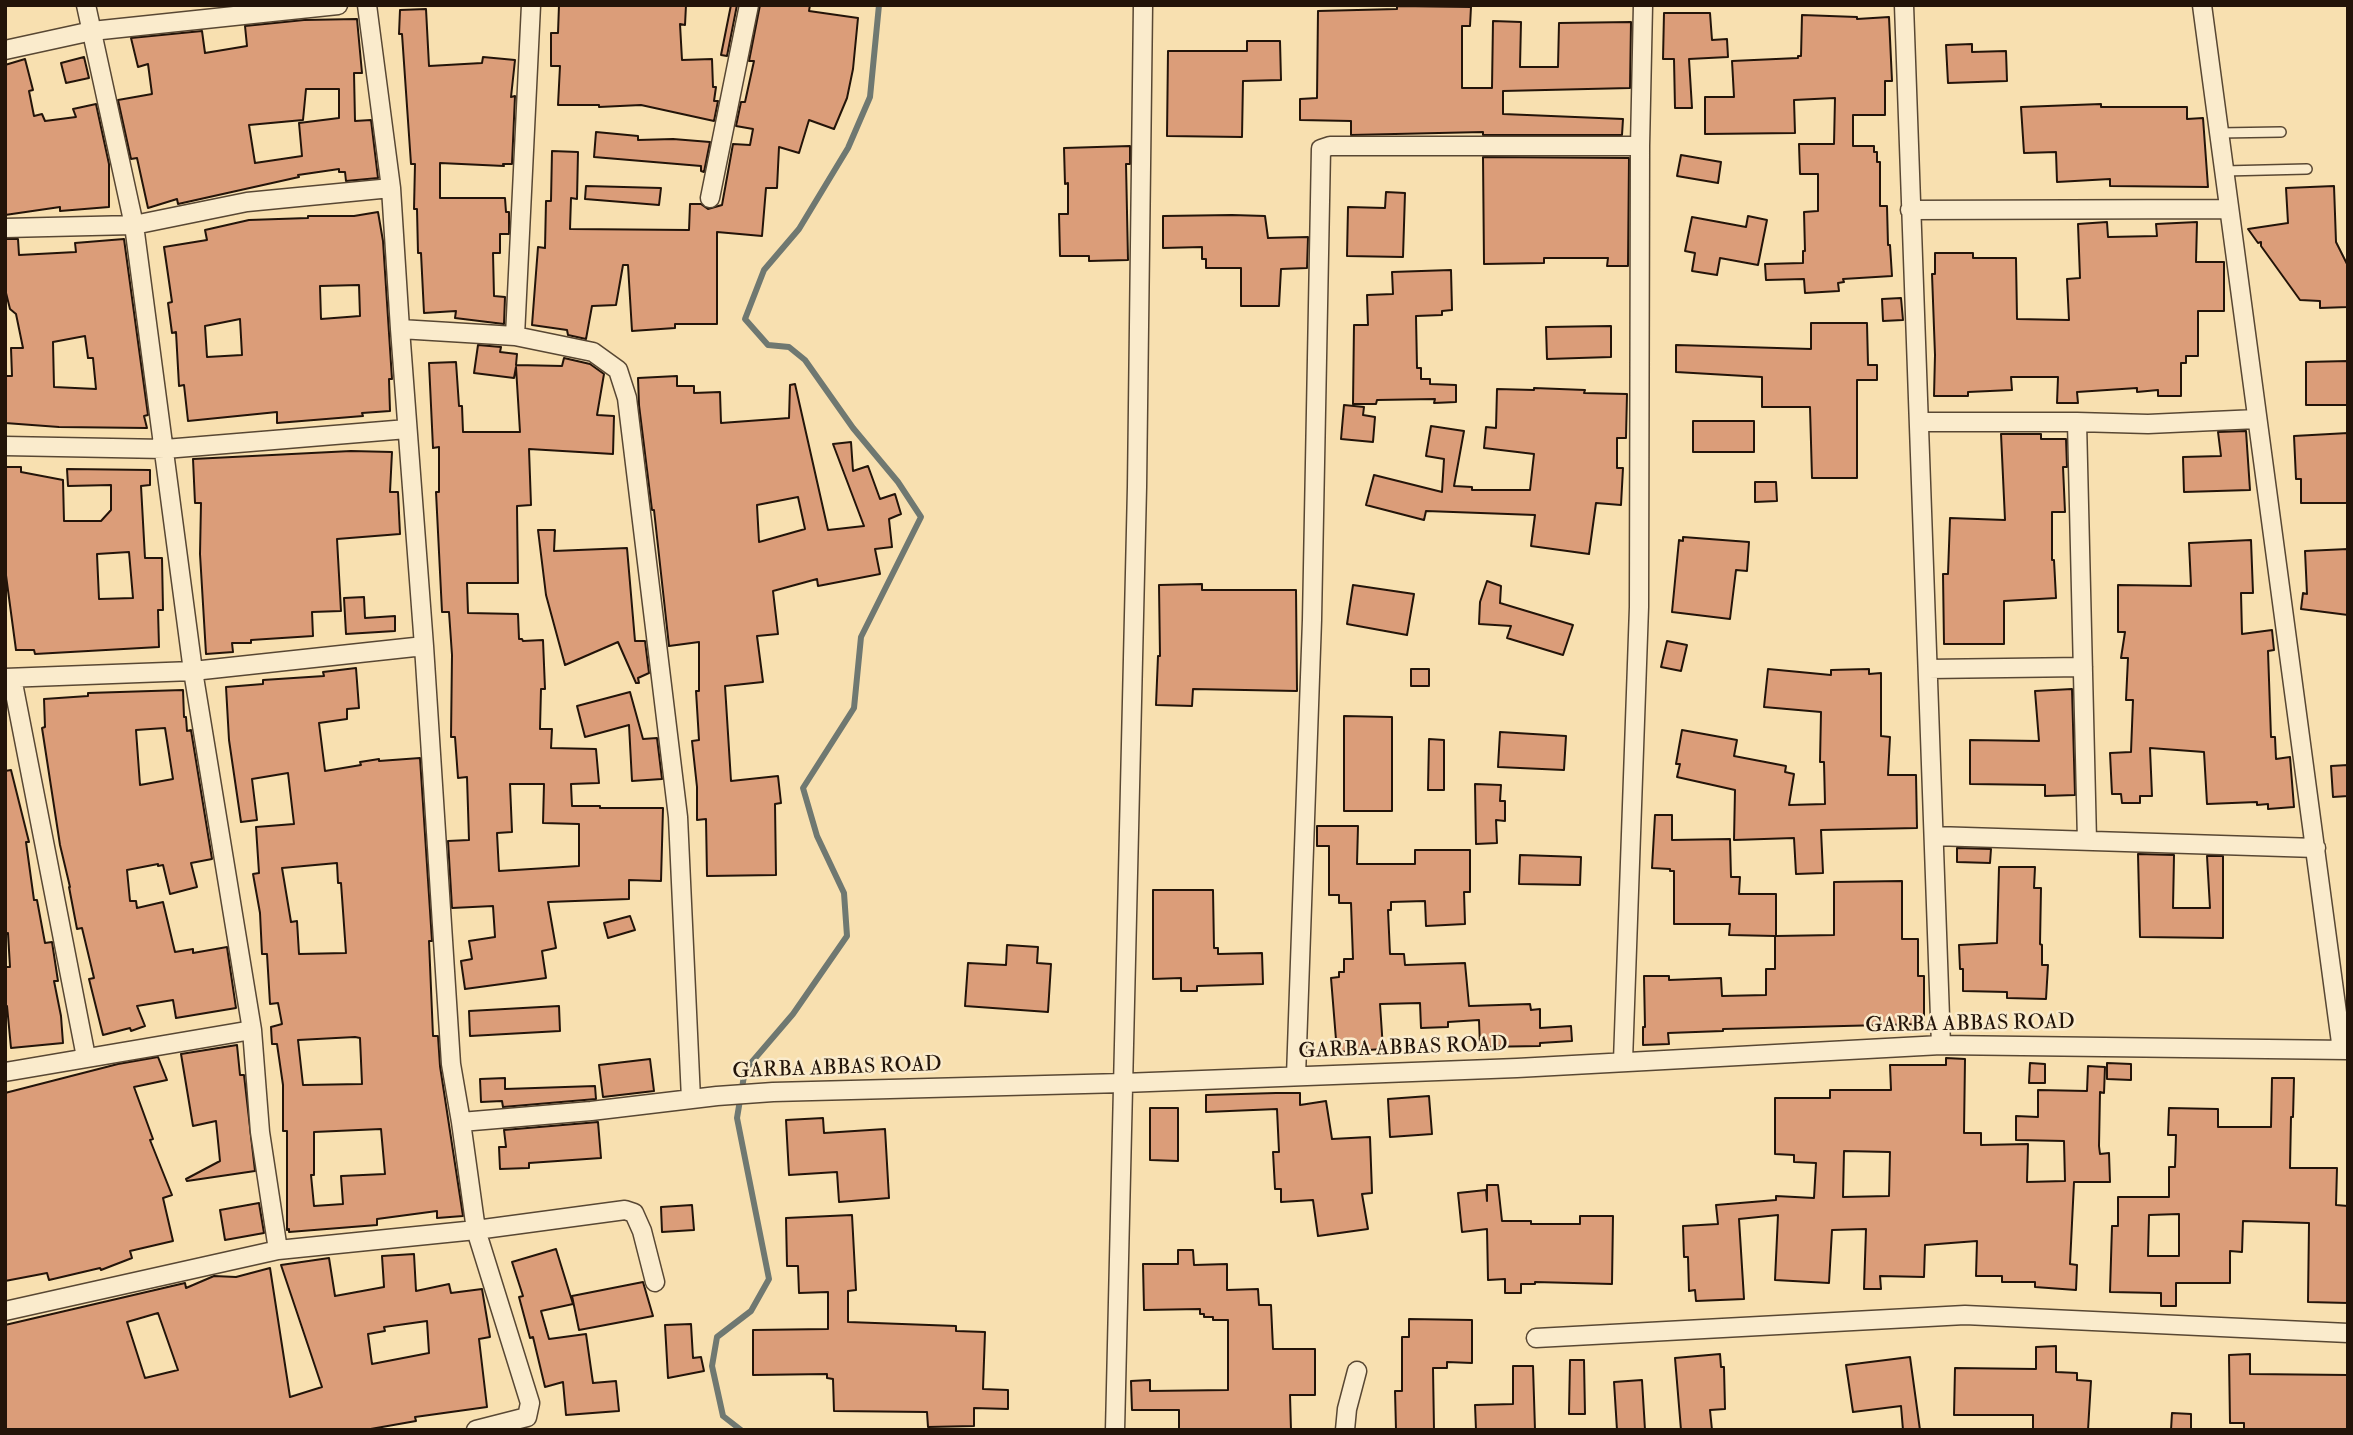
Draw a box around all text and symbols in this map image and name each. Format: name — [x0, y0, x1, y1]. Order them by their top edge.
street label: GARBA ABBAS ROAD — [1865, 1011, 2075, 1039]
street label: GARBA ABBAS ROAD — [1298, 1033, 1508, 1065]
street label: GARBA ABBAS ROAD — [732, 1053, 942, 1085]

